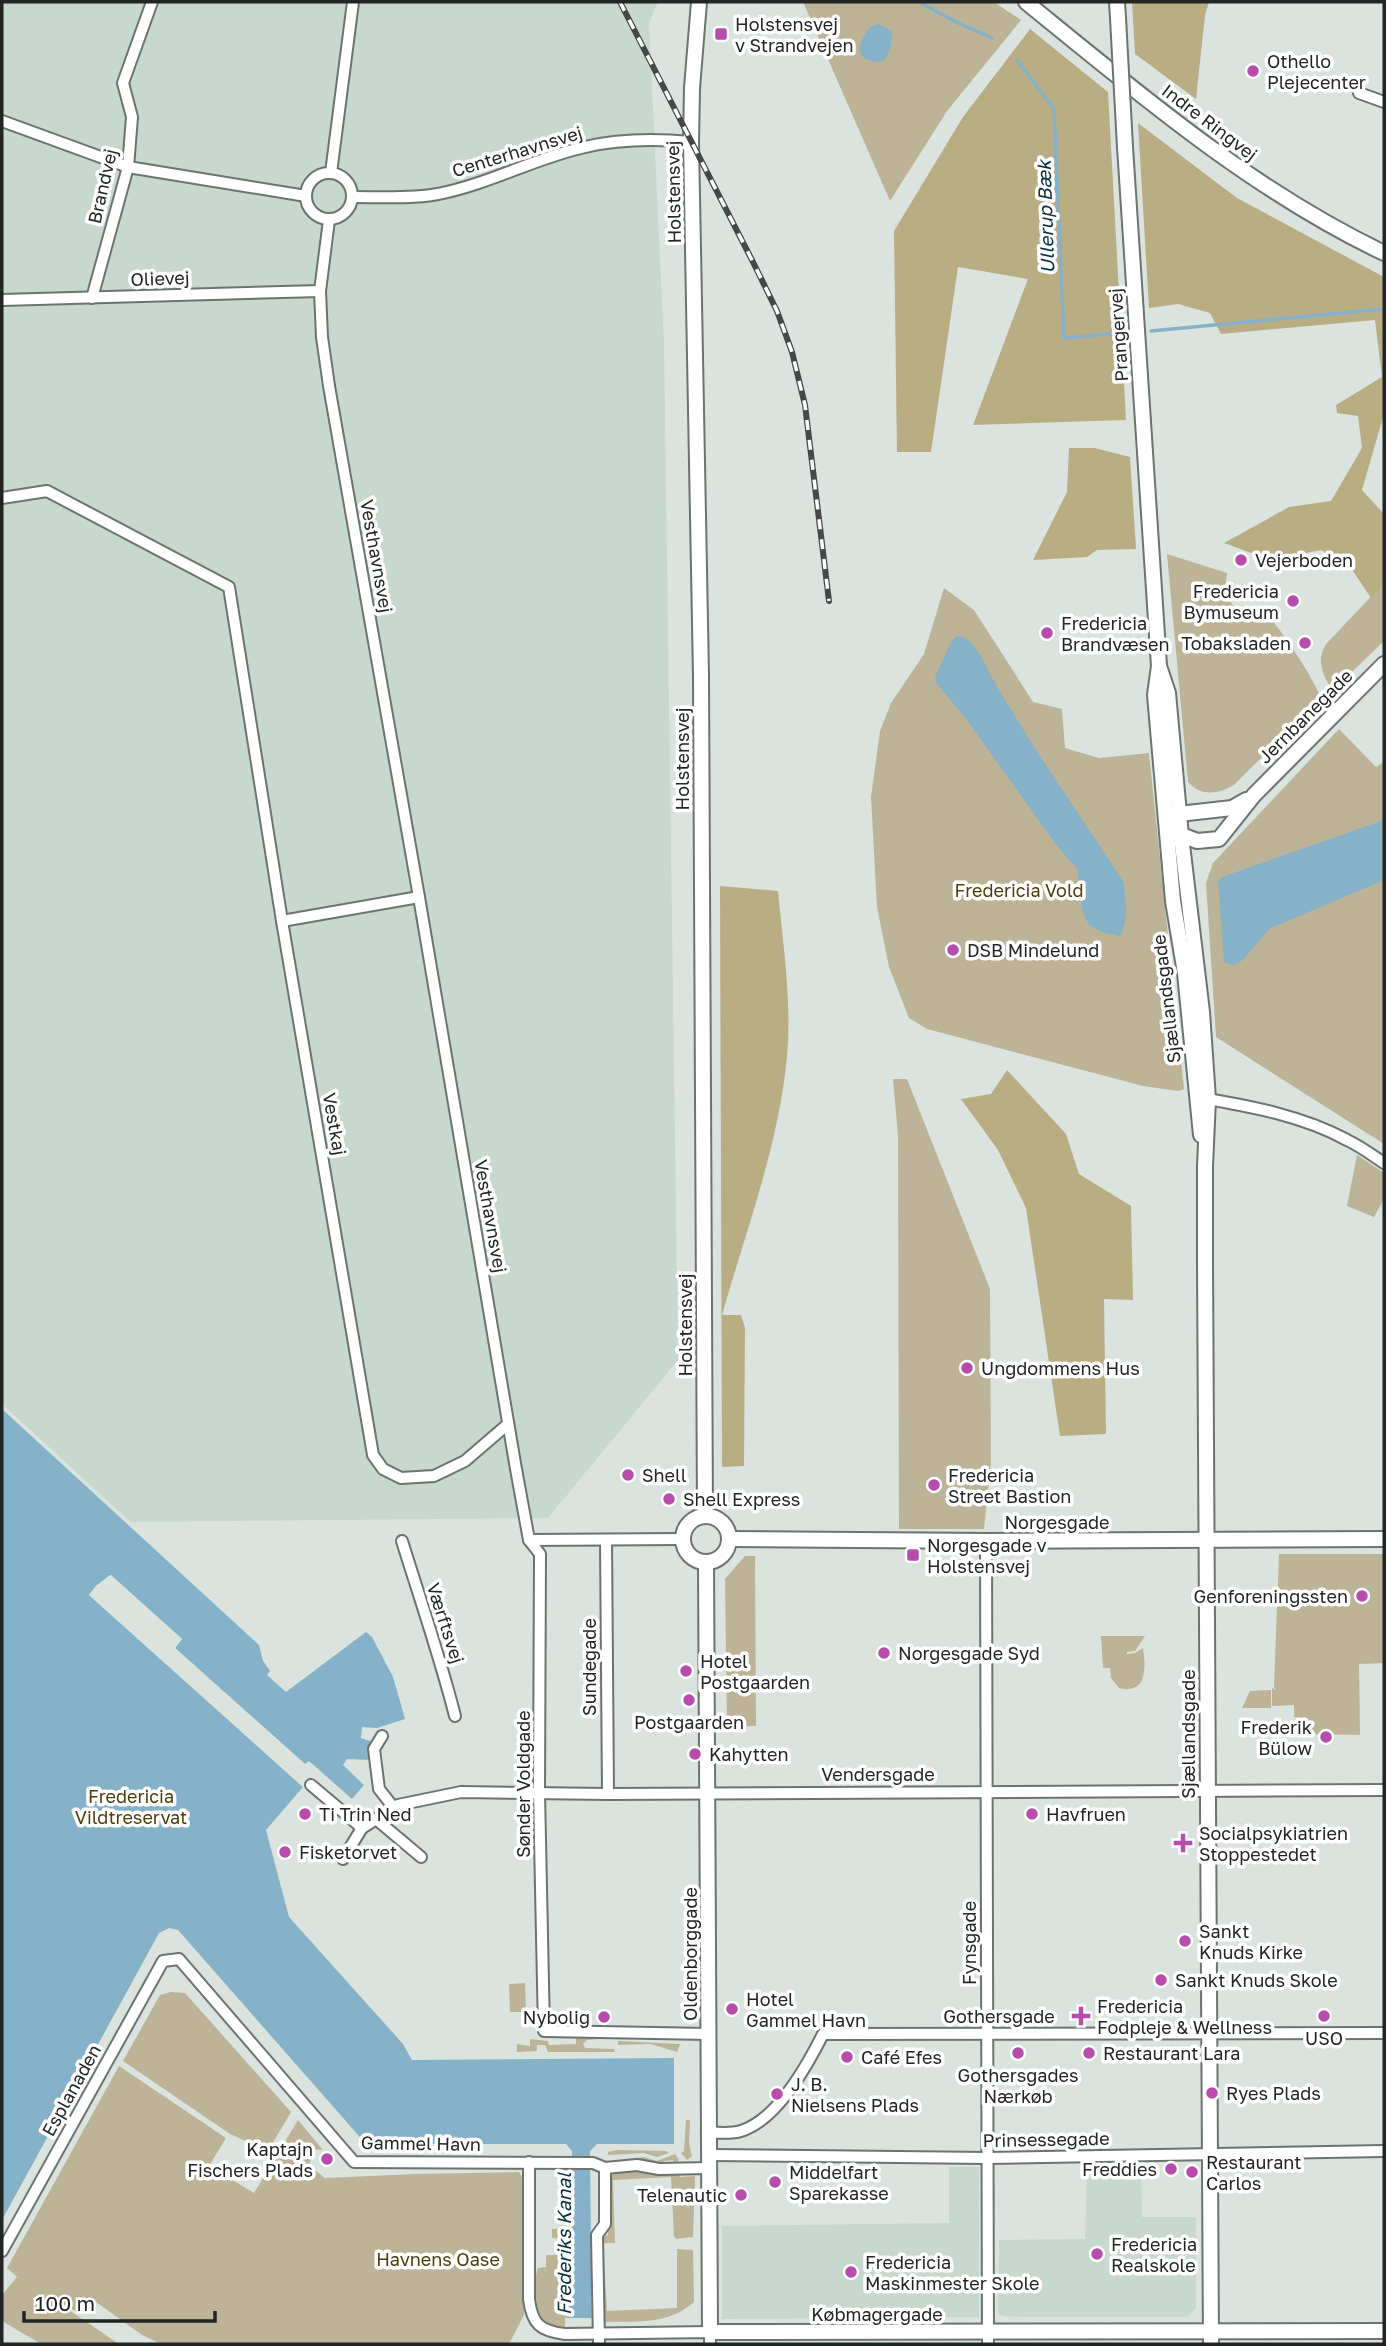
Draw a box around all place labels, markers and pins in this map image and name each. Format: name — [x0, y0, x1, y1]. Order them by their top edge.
place label: Holstensvej v Strandvejen — [735, 13, 854, 56]
marker: Holstensvej v Strandvejen — [713, 26, 729, 42]
place label: Othello Plejecenter — [1267, 50, 1366, 93]
marker: Othello Plejecenter — [1245, 63, 1261, 79]
place label: Vejerboden — [1255, 549, 1353, 571]
marker: Vejerboden — [1233, 552, 1249, 568]
place label: Fredericia Bymuseum — [1183, 580, 1279, 623]
marker: Fredericia Bymuseum — [1285, 593, 1301, 609]
place label: Fredericia Brandvæsen — [1061, 612, 1170, 655]
marker: Fredericia Brandvæsen — [1039, 625, 1055, 641]
place label: Tobaksladen — [1181, 632, 1291, 654]
marker: Tobaksladen — [1297, 635, 1313, 651]
place label: DSB Mindelund — [967, 939, 1099, 961]
marker: DSB Mindelund — [945, 942, 961, 958]
place label: Ungdommens Hus — [981, 1357, 1140, 1379]
marker: Ungdommens Hus — [959, 1360, 975, 1376]
place label: Shell — [642, 1464, 687, 1486]
place label: Fredericia Street Bastion — [948, 1464, 1071, 1507]
marker: Shell — [620, 1467, 636, 1483]
marker: Fredericia Street Bastion — [926, 1477, 942, 1493]
place label: Shell Express — [683, 1488, 800, 1510]
marker: Shell Express — [661, 1491, 677, 1507]
place label: Norgesgade v Holstensvej — [927, 1534, 1047, 1577]
marker: Norgesgade v Holstensvej — [905, 1547, 921, 1563]
place label: Genforeningssten — [1194, 1585, 1348, 1607]
marker: Genforeningssten — [1354, 1588, 1370, 1604]
place label: Norgesgade Syd — [898, 1642, 1040, 1664]
marker: Norgesgade Syd — [876, 1645, 892, 1661]
place label: Hotel Postgaarden — [700, 1650, 810, 1693]
marker: Hotel Postgaarden — [678, 1663, 694, 1679]
marker: Postgaarden — [681, 1692, 697, 1708]
place label: Postgaarden — [634, 1711, 744, 1733]
place label: Frederik Bülow — [1240, 1716, 1312, 1759]
marker: Frederik Bülow — [1318, 1729, 1334, 1745]
place label: Kahytten — [709, 1743, 788, 1765]
marker: Kahytten — [687, 1746, 703, 1762]
place label: Ti Trin Ned — [319, 1803, 412, 1825]
place label: Havfruen — [1046, 1803, 1126, 1825]
marker: Ti Trin Ned — [297, 1806, 313, 1822]
marker: Havfruen — [1024, 1806, 1040, 1822]
place label: Socialpsykiatrien Stoppestedet — [1199, 1822, 1348, 1865]
marker: Socialpsykiatrien Stoppestedet — [1173, 1833, 1193, 1853]
place label: Fisketorvet — [299, 1841, 397, 1863]
marker: Fisketorvet — [277, 1844, 293, 1860]
place label: Sankt Knuds Kirke — [1199, 1920, 1303, 1963]
marker: Sankt Knuds Kirke — [1177, 1933, 1193, 1949]
place label: Sankt Knuds Skole — [1175, 1969, 1338, 1991]
marker: Sankt Knuds Skole — [1153, 1972, 1169, 1988]
place label: Hotel Gammel Havn — [746, 1988, 866, 2031]
place label: Fredericia Fodpleje & Wellness — [1097, 1995, 1272, 2038]
marker: Hotel Gammel Havn — [724, 2001, 740, 2017]
place label: Nybolig — [523, 2006, 590, 2028]
marker: Fredericia Fodpleje & Wellness — [1071, 2006, 1091, 2026]
marker: USO — [1316, 2008, 1332, 2024]
marker: Nybolig — [596, 2009, 612, 2025]
place label: USO — [1305, 2027, 1343, 2049]
place label: Restaurant Lara — [1103, 2042, 1241, 2064]
marker: Gothersgades Nærkøb — [1010, 2045, 1026, 2061]
marker: Restaurant Lara — [1081, 2045, 1097, 2061]
place label: Café Efes — [861, 2046, 942, 2068]
marker: Café Efes — [839, 2049, 855, 2065]
place label: Gothersgades Nærkøb — [957, 2064, 1079, 2107]
place label: J. B. Nielsens Plads — [791, 2073, 919, 2116]
place label: Ryes Plads — [1226, 2082, 1321, 2104]
marker: Ryes Plads — [1204, 2085, 1220, 2101]
marker: J. B. Nielsens Plads — [769, 2086, 785, 2102]
place label: Kaptajn Fischers Plads — [187, 2138, 313, 2181]
marker: Kaptajn Fischers Plads — [319, 2151, 335, 2167]
place label: Restaurant Carlos — [1206, 2151, 1301, 2194]
place label: Freddies — [1082, 2158, 1157, 2180]
place label: Middelfart Sparekasse — [789, 2161, 889, 2204]
marker: Freddies — [1163, 2161, 1179, 2177]
marker: Restaurant Carlos — [1184, 2164, 1200, 2180]
marker: Middelfart Sparekasse — [767, 2174, 783, 2190]
place label: Telenautic — [637, 2184, 727, 2206]
marker: Telenautic — [733, 2187, 749, 2203]
place label: Fredericia Realskole — [1111, 2233, 1197, 2276]
marker: Fredericia Realskole — [1089, 2246, 1105, 2262]
place label: Fredericia Maskinmester Skole — [865, 2251, 1039, 2294]
marker: Fredericia Maskinmester Skole — [843, 2264, 859, 2280]

